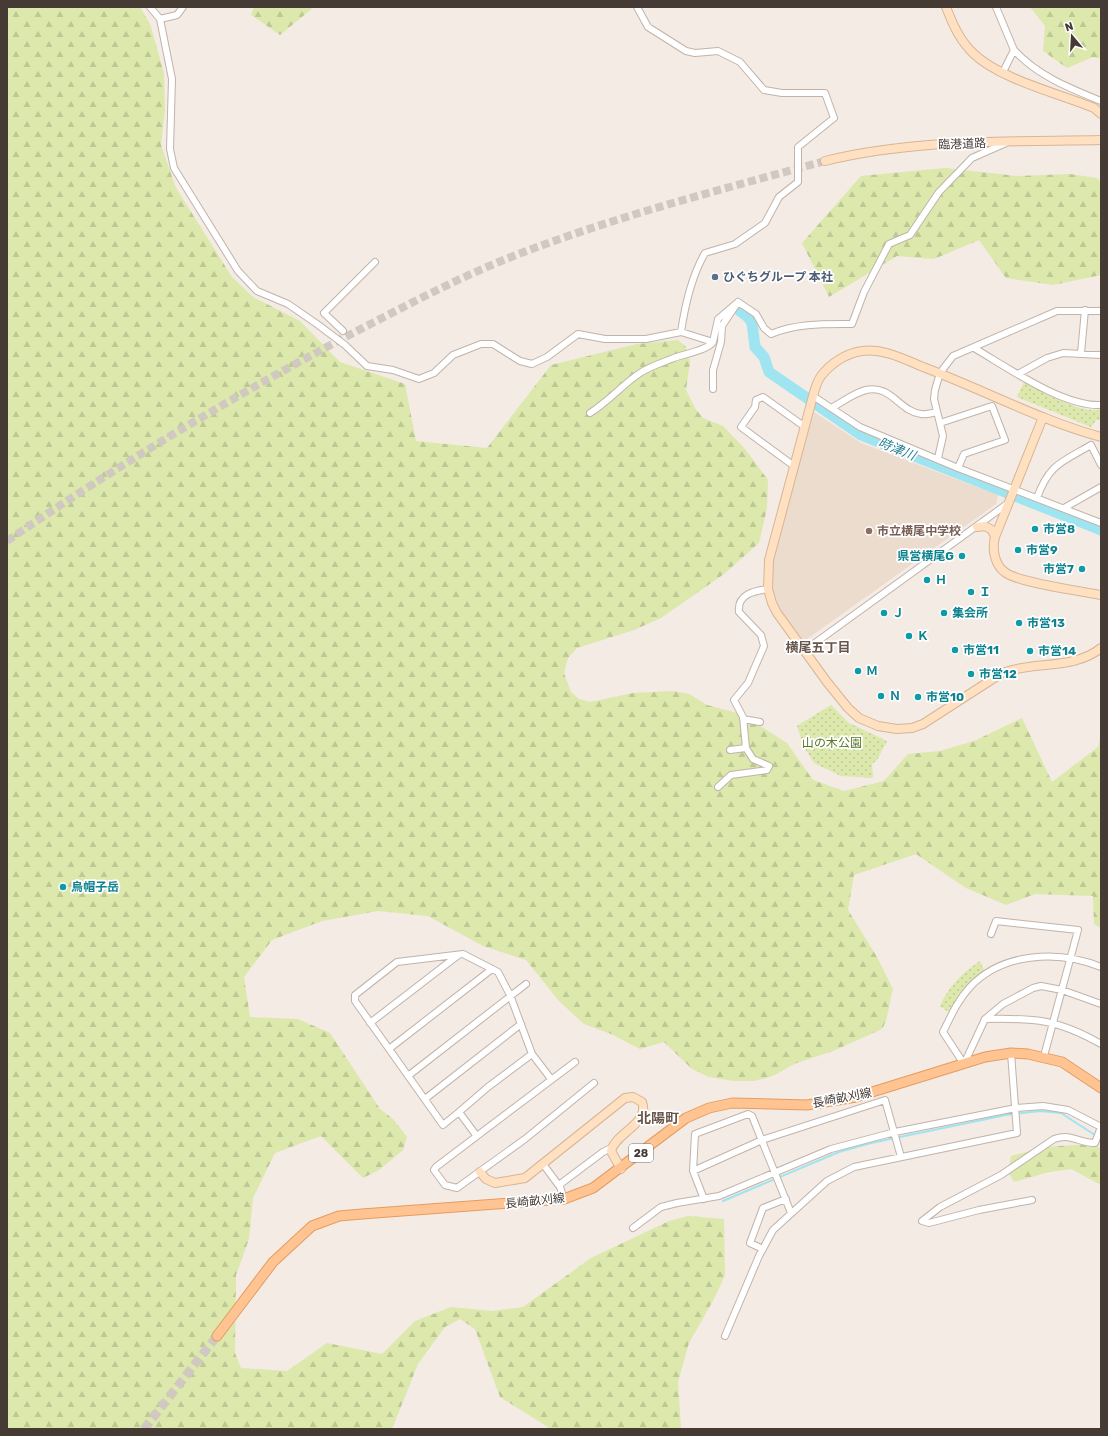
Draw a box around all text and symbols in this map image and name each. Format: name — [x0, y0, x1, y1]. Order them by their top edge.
north arrow — [1052, 16, 1092, 56]
text: N — [1063, 20, 1075, 34]
street label: 臨港道路 — [938, 136, 986, 152]
place label: ひぐちグループ 本社 — [723, 270, 833, 284]
marker: ひぐちグループ 本社 — [710, 272, 720, 282]
water label: 時津川 — [876, 435, 920, 464]
place label: 市営8 — [1043, 522, 1075, 536]
place label: 市立横尾中学校 — [877, 524, 961, 538]
marker: 市営8 — [1030, 524, 1040, 534]
marker: 市立横尾中学校 — [864, 526, 874, 536]
place label: 市営9 — [1026, 543, 1058, 557]
marker: 市営9 — [1013, 545, 1023, 555]
place label: 県営横尾G — [897, 549, 954, 563]
marker: 県営横尾G — [957, 551, 967, 561]
place label: 市営7 — [1043, 562, 1074, 576]
marker: 市営7 — [1077, 564, 1087, 574]
place label: Ｈ — [935, 573, 947, 587]
marker: Ｈ — [922, 575, 932, 585]
place label: Ｉ — [979, 585, 991, 599]
marker: Ｉ — [966, 587, 976, 597]
place label: Ｊ — [892, 606, 904, 620]
place label: 集会所 — [952, 606, 988, 620]
marker: Ｊ — [879, 608, 889, 618]
marker: 集会所 — [939, 608, 949, 618]
place label: 市営13 — [1027, 616, 1065, 630]
marker: 市営13 — [1014, 618, 1024, 628]
place label: Ｋ — [917, 629, 929, 643]
marker: Ｋ — [904, 631, 914, 641]
district label: 横尾五丁目 — [785, 640, 851, 655]
place label: 市営11 — [963, 643, 999, 657]
place label: 市営14 — [1038, 644, 1076, 658]
marker: 市営11 — [950, 645, 960, 655]
marker: 市営14 — [1025, 646, 1035, 656]
place label: Ｍ — [866, 664, 878, 678]
marker: Ｍ — [853, 666, 863, 676]
place label: 市営12 — [979, 667, 1017, 681]
marker: 市営12 — [966, 669, 976, 679]
place label: Ｎ — [889, 689, 901, 703]
place label: 市営10 — [926, 690, 964, 704]
marker: Ｎ — [876, 691, 886, 701]
marker: 市営10 — [913, 692, 923, 702]
park label: 山の木公園 — [802, 736, 862, 750]
place label: 烏帽子岳 — [71, 880, 119, 894]
marker: 烏帽子岳 — [58, 882, 68, 892]
street label: 長崎畝刈線 — [811, 1085, 873, 1111]
district label: 北陽町 — [637, 1110, 679, 1127]
road number: 28 — [629, 1144, 653, 1162]
street label: 長崎畝刈線 — [504, 1191, 566, 1211]

